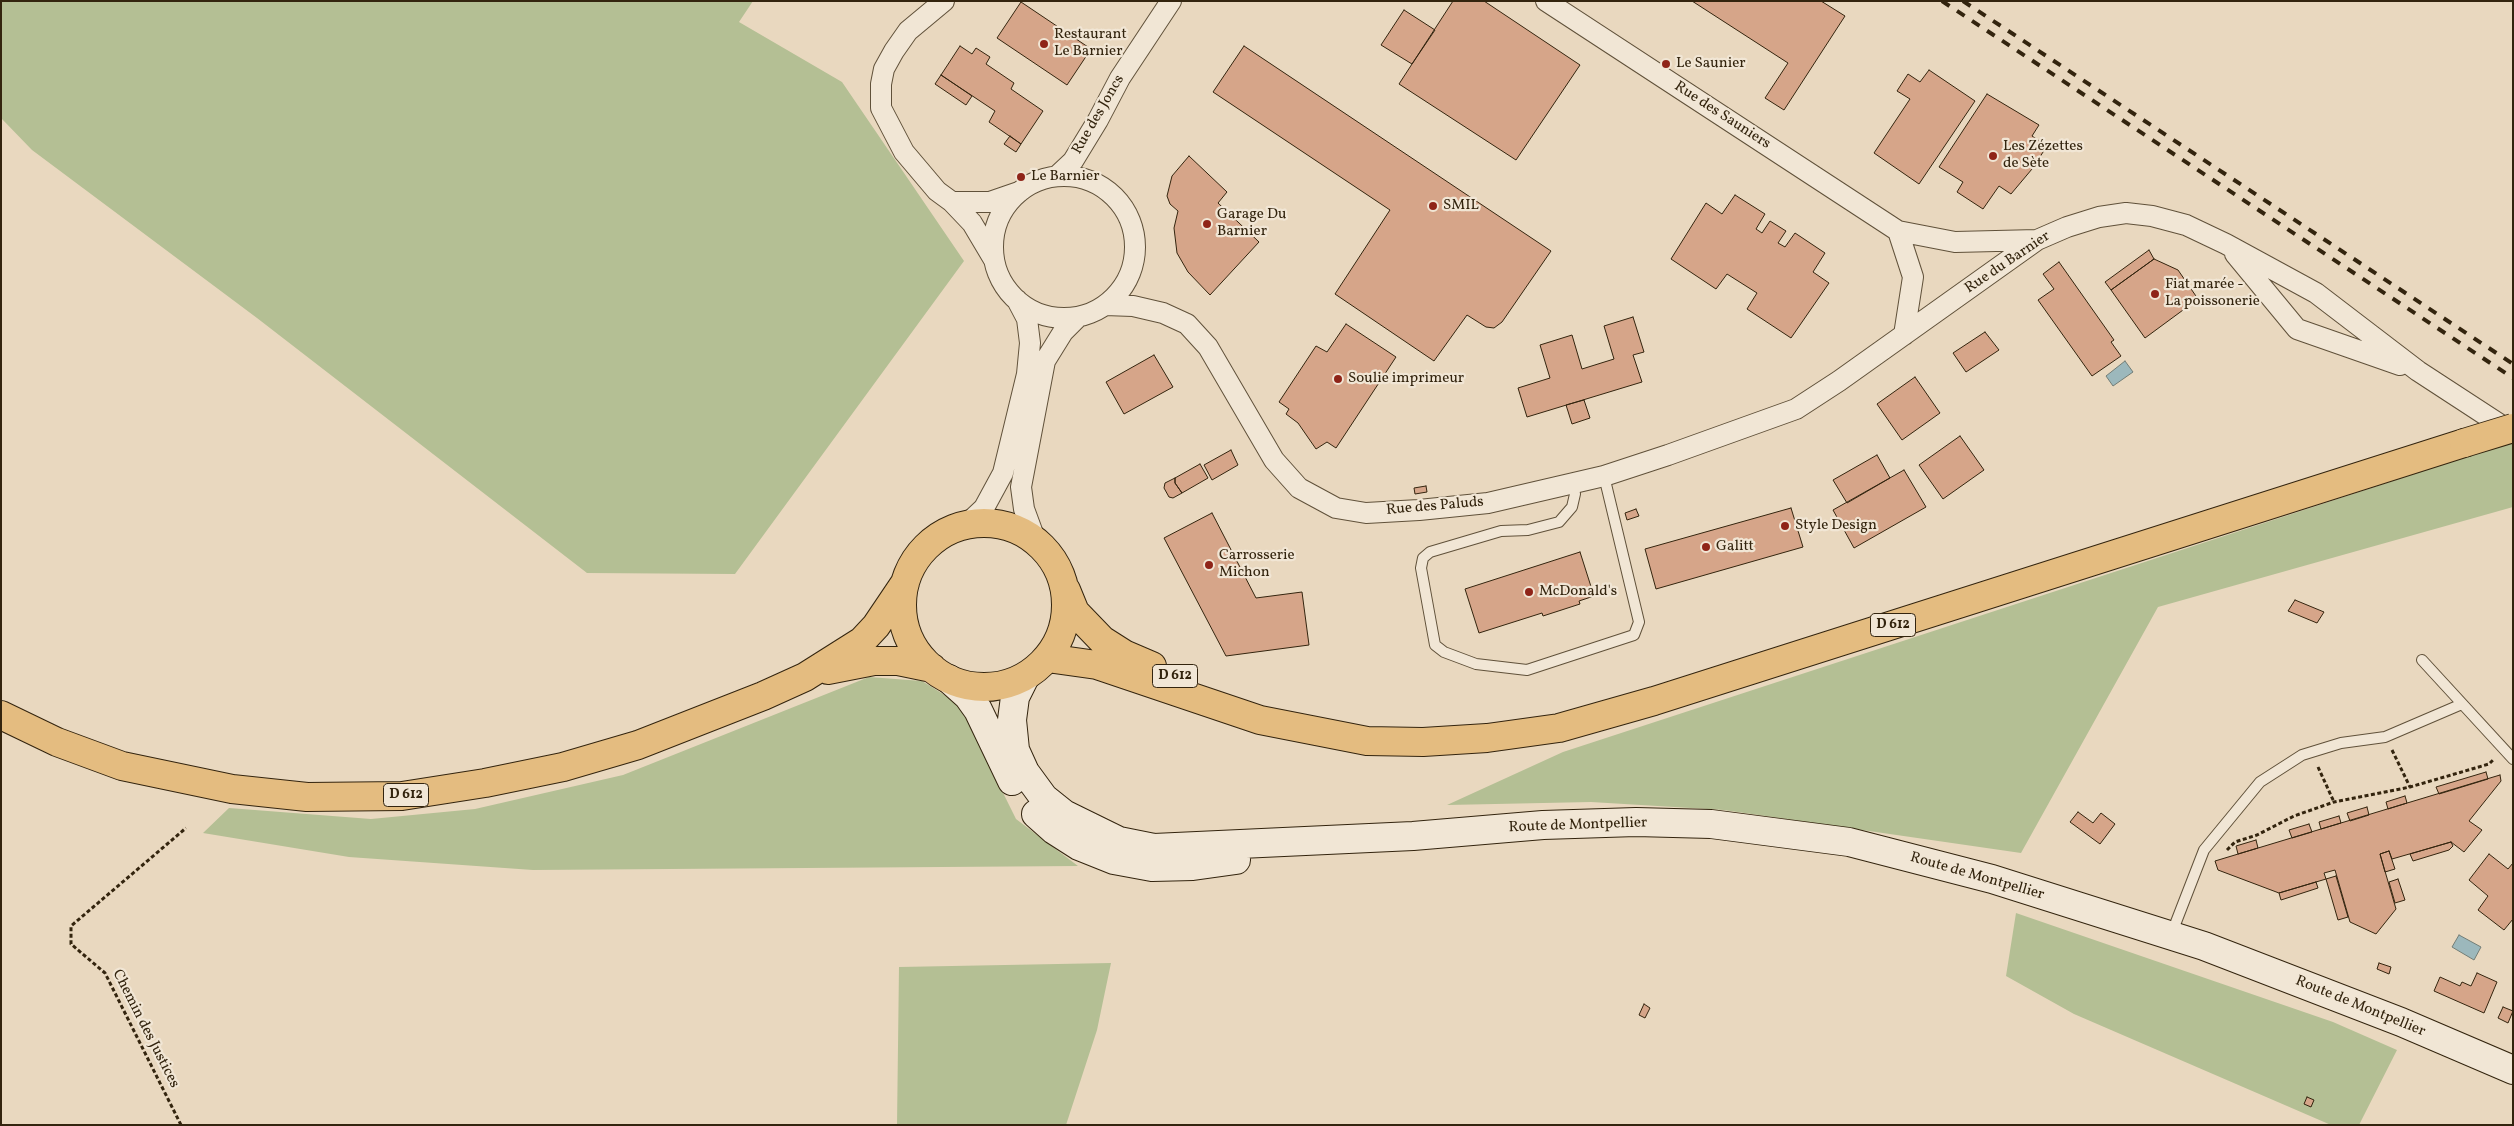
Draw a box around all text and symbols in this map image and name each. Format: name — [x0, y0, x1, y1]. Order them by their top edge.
place label: Restaurant Le Barnier — [1054, 26, 1127, 61]
marker: Restaurant Le Barnier — [1038, 38, 1050, 50]
place label: Le Saunier — [1676, 55, 1746, 73]
marker: Le Saunier — [1660, 58, 1672, 70]
street label: Rue des Joncs — [1069, 72, 1129, 158]
street label: Rue des Sauniers — [1670, 78, 1774, 154]
place label: Les Zézettes de Sète — [2003, 138, 2083, 173]
marker: Les Zézettes de Sète — [1987, 150, 1999, 162]
place label: Le Barnier — [1031, 168, 1099, 186]
marker: Le Barnier — [1015, 171, 1027, 183]
place label: SMIL — [1443, 197, 1479, 215]
marker: SMIL — [1427, 200, 1439, 212]
place label: Garage Du Barnier — [1217, 206, 1286, 241]
marker: Garage Du Barnier — [1201, 218, 1213, 230]
street label: Rue du Barnier — [1962, 228, 2054, 298]
place label: Fiat marée - La poissonerie — [2165, 276, 2260, 311]
marker: Fiat marée - La poissonerie — [2149, 288, 2161, 300]
place label: Soulie imprimeur — [1348, 370, 1464, 388]
marker: Soulie imprimeur — [1332, 373, 1344, 385]
street label: Rue des Paluds — [1385, 494, 1485, 520]
place label: Style Design — [1795, 517, 1877, 535]
marker: Style Design — [1779, 520, 1791, 532]
place label: Galitt — [1716, 538, 1754, 556]
marker: Galitt — [1700, 541, 1712, 553]
place label: Carrosserie Michon — [1219, 547, 1295, 582]
marker: Carrosserie Michon — [1203, 559, 1215, 571]
place label: McDonald's — [1539, 583, 1617, 601]
marker: McDonald's — [1523, 586, 1535, 598]
road number: D 612 — [1870, 614, 1916, 636]
road number: D 612 — [1152, 664, 1198, 688]
road number: D 612 — [384, 784, 428, 806]
street label: Route de Montpellier — [1508, 815, 1648, 837]
street label: Route de Montpellier — [1908, 849, 2046, 905]
street label: Chemin des Justices — [107, 967, 183, 1091]
street label: Route de Montpellier — [2292, 973, 2428, 1041]

